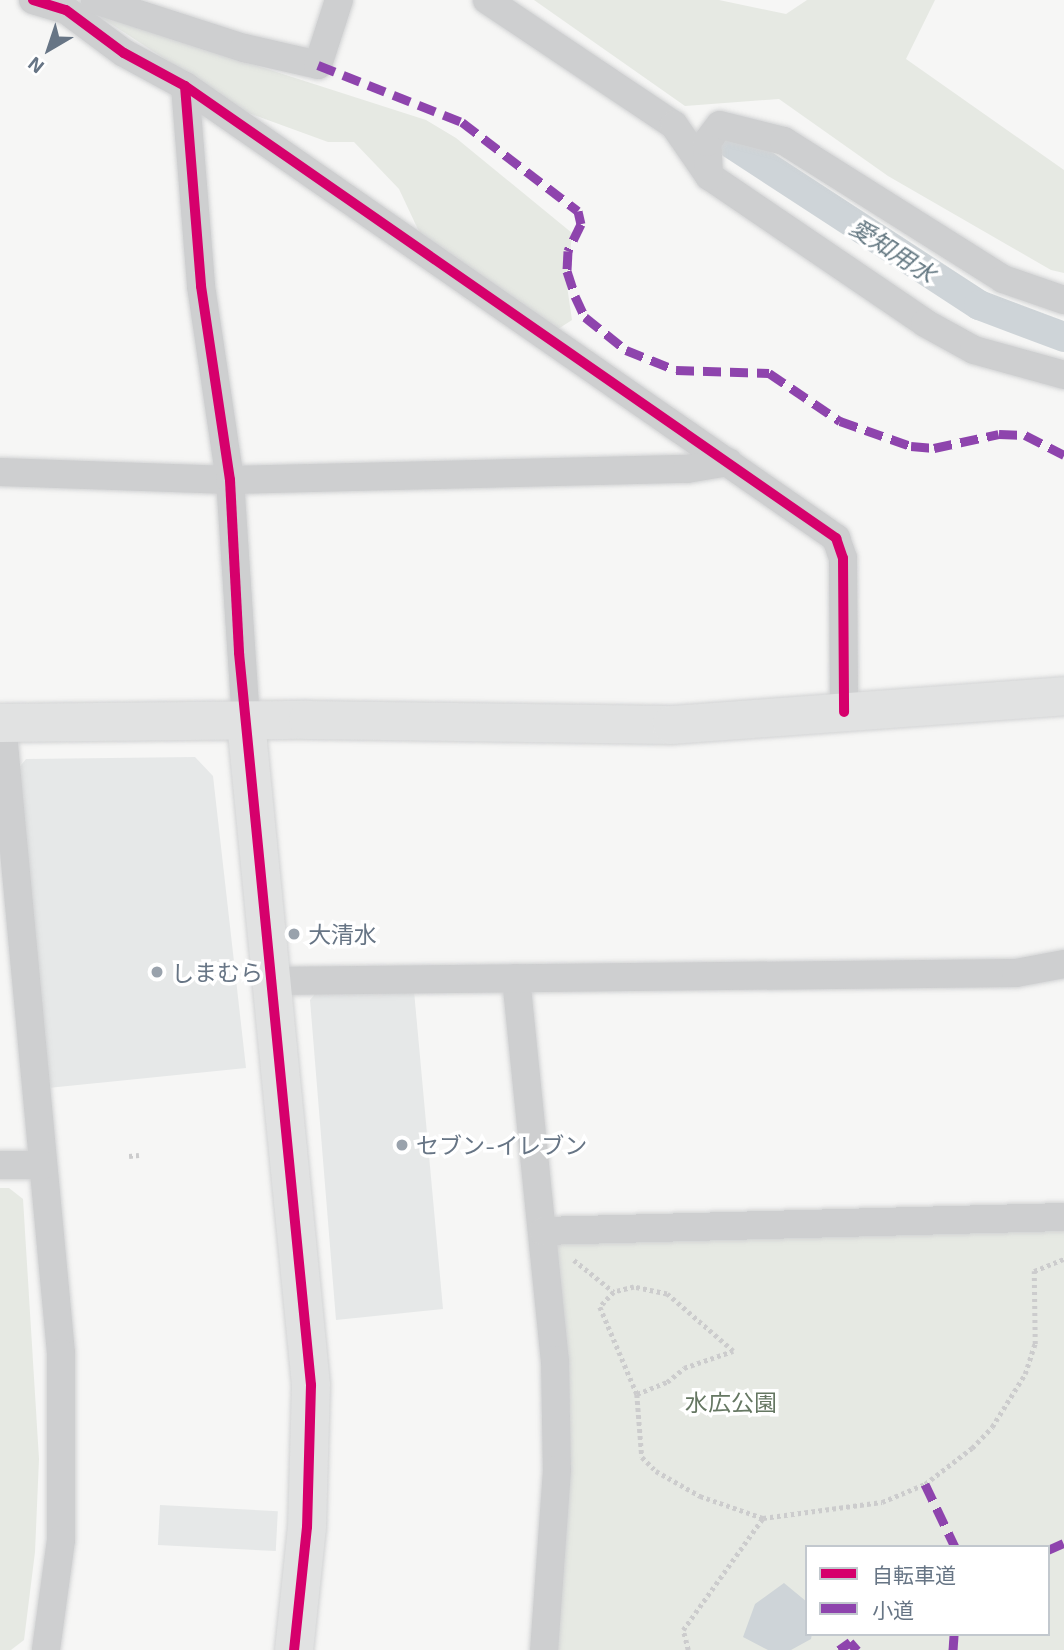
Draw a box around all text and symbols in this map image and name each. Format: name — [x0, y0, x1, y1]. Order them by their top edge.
north arrow — [14, 14, 84, 84]
text: N — [23, 52, 48, 79]
water label: 愛知用水 — [845, 212, 941, 288]
place label: 大清水 — [308, 920, 377, 948]
marker: 大清水 — [286, 926, 302, 942]
place label: しまむら — [171, 958, 263, 986]
marker: しまむら — [149, 964, 165, 980]
place label: セブン-イレブン — [416, 1131, 587, 1159]
marker: セブン-イレブン — [394, 1137, 410, 1153]
park label: 水広公園 — [685, 1388, 777, 1416]
legend — [805, 1545, 1050, 1636]
text: 自転車道 — [872, 1562, 956, 1587]
text: 小道 — [872, 1597, 914, 1622]

